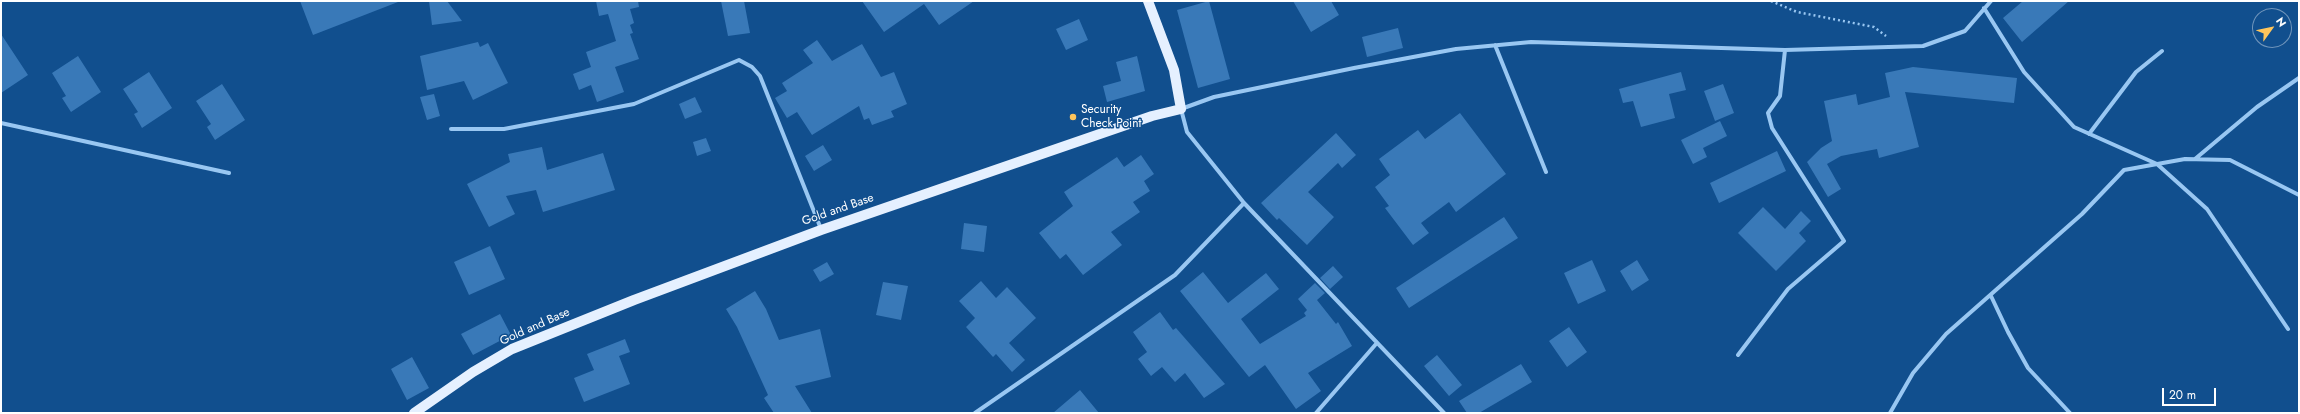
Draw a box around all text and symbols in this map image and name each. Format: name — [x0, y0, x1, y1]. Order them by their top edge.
north arrow — [2252, 8, 2292, 48]
text: N — [2272, 14, 2290, 30]
place label: Security Check Point — [1081, 103, 1141, 131]
marker: Security Check Point — [1068, 112, 1078, 122]
street label: Gold and Base — [800, 191, 876, 229]
street label: Gold and Base — [498, 305, 572, 349]
scale bar — [2164, 380, 2218, 406]
text: 20 m — [2169, 386, 2196, 404]

